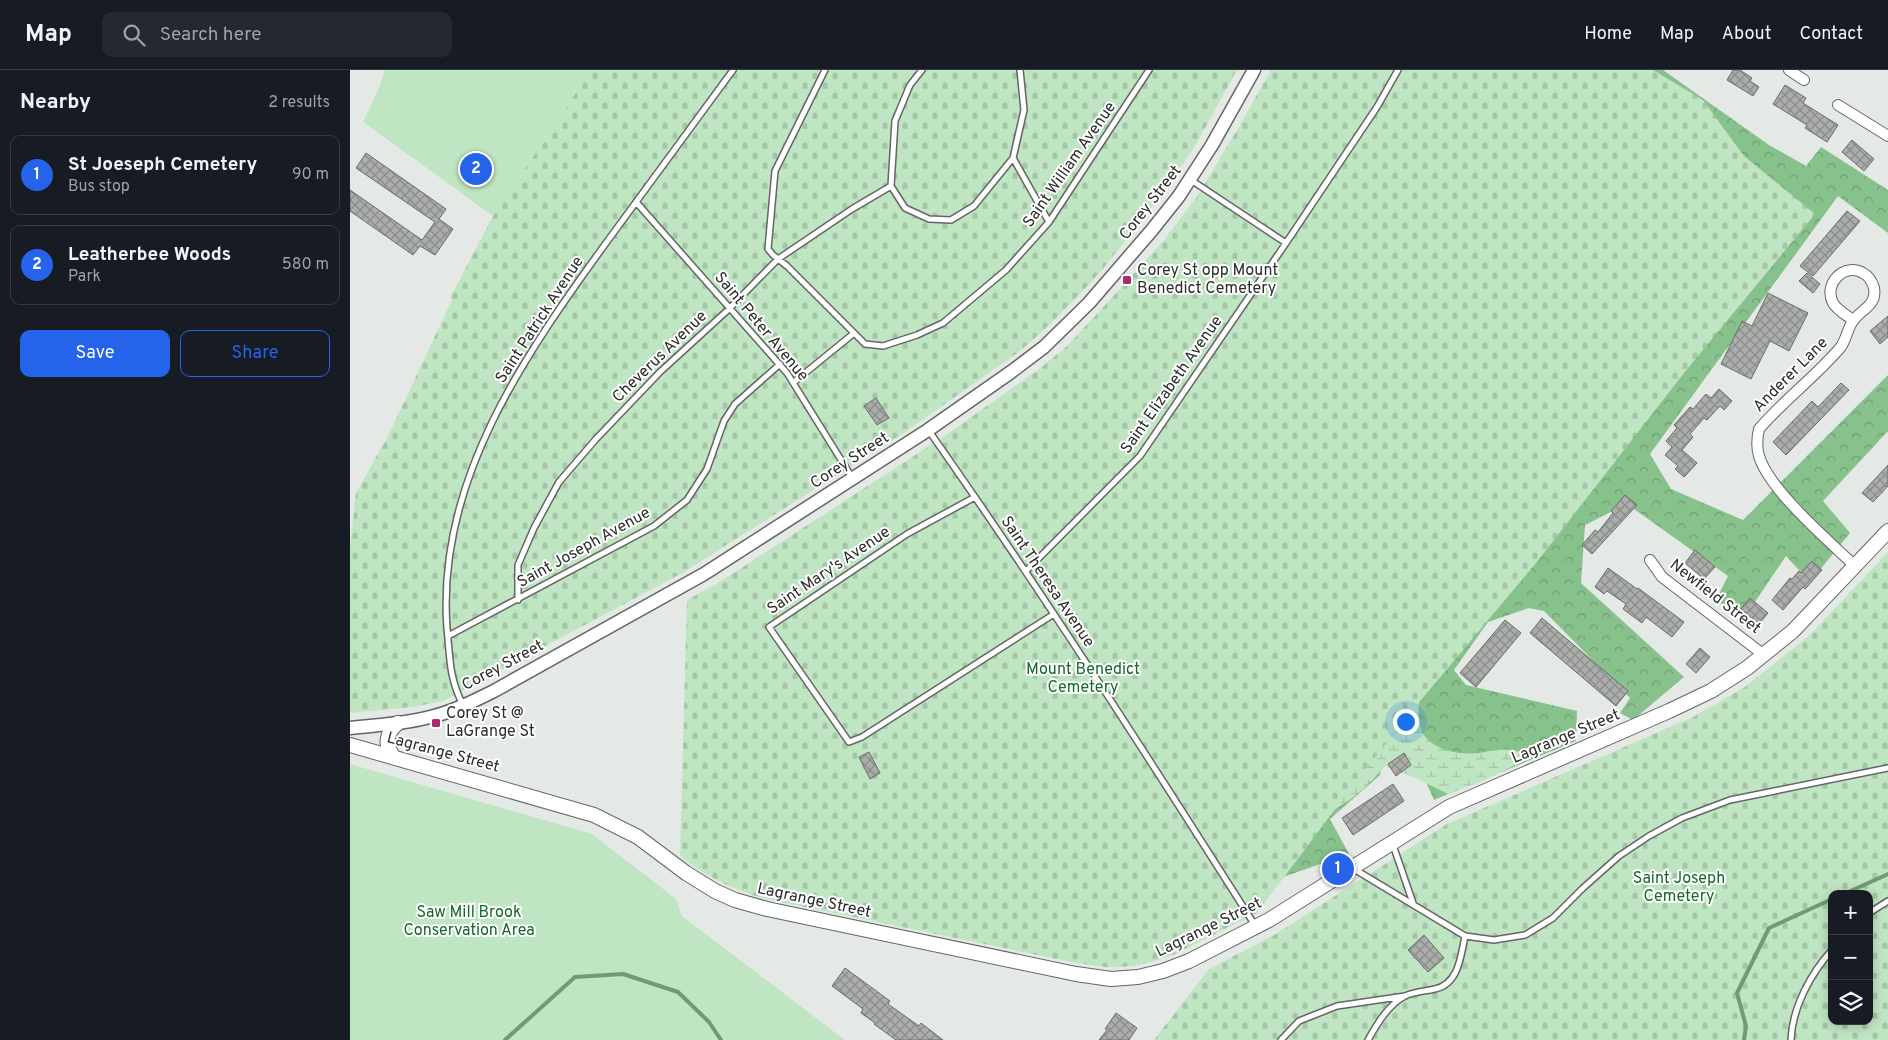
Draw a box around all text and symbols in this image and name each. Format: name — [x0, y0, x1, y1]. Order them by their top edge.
search box — [102, 12, 452, 57]
text: Map — [25, 20, 72, 50]
icon: search — [120, 21, 148, 49]
text: Search here — [160, 23, 261, 47]
text: Home — [1584, 23, 1632, 46]
text: Map — [1660, 23, 1694, 46]
text: About — [1722, 23, 1771, 46]
text: Contact — [1799, 23, 1863, 46]
text: Nearby — [20, 89, 91, 116]
text: 2 results — [268, 93, 330, 113]
street label: Saint William Avenue — [1019, 98, 1121, 232]
pin: 2 — [460, 150, 492, 188]
text: St Joeseph Cemetery — [68, 153, 257, 177]
street label: Corey Street — [1116, 162, 1186, 244]
text: 1 — [34, 165, 40, 185]
text: 90 m — [292, 165, 329, 185]
text: Bus stop — [68, 177, 130, 197]
text: Leatherbee Woods — [68, 243, 231, 267]
street label: Saint Patrick Avenue — [492, 253, 588, 387]
text: 2 — [32, 255, 42, 275]
text: 580 m — [282, 255, 329, 275]
place label: Corey St opp Mount Benedict Cemetery — [1137, 261, 1278, 299]
text: Park — [68, 267, 101, 287]
street label: Saint Peter Avenue — [709, 268, 813, 386]
marker: Corey St opp Mount Benedict Cemetery — [1121, 274, 1133, 286]
street label: Cheverus Avenue — [608, 307, 712, 407]
street label: Saint Elizabeth Avenue — [1117, 312, 1227, 458]
button: Save — [20, 330, 170, 377]
button: Share — [180, 330, 330, 377]
street label: Anderer Lane — [1749, 333, 1833, 417]
street label: Corey Street — [807, 428, 893, 494]
street label: Saint Joseph Avenue — [514, 503, 654, 593]
street label: Saint Theresa Avenue — [996, 513, 1098, 651]
street label: Saint Mary's Avenue — [764, 522, 894, 620]
street label: Newfield Street — [1665, 555, 1765, 639]
street label: Corey Street — [459, 636, 547, 696]
park label: Mount Benedict Cemetery — [1026, 660, 1140, 698]
place label: Corey St @ LaGrange St — [446, 704, 535, 742]
street label: Lagrange Street — [1509, 705, 1623, 769]
your location — [1393, 709, 1419, 735]
marker: Corey St @ LaGrange St — [430, 717, 442, 729]
street label: Lagrange Street — [384, 728, 502, 778]
pin: 1 — [1322, 850, 1354, 888]
park label: Saint Joseph Cemetery — [1633, 869, 1725, 907]
street label: Lagrange Street — [755, 879, 873, 923]
map controls — [1828, 890, 1873, 1025]
button: + — [1828, 890, 1873, 935]
street label: Lagrange Street — [1153, 894, 1265, 962]
park label: Saw Mill Brook Conservation Area — [403, 903, 535, 941]
button: − — [1828, 935, 1873, 980]
button: layers — [1828, 980, 1873, 1025]

